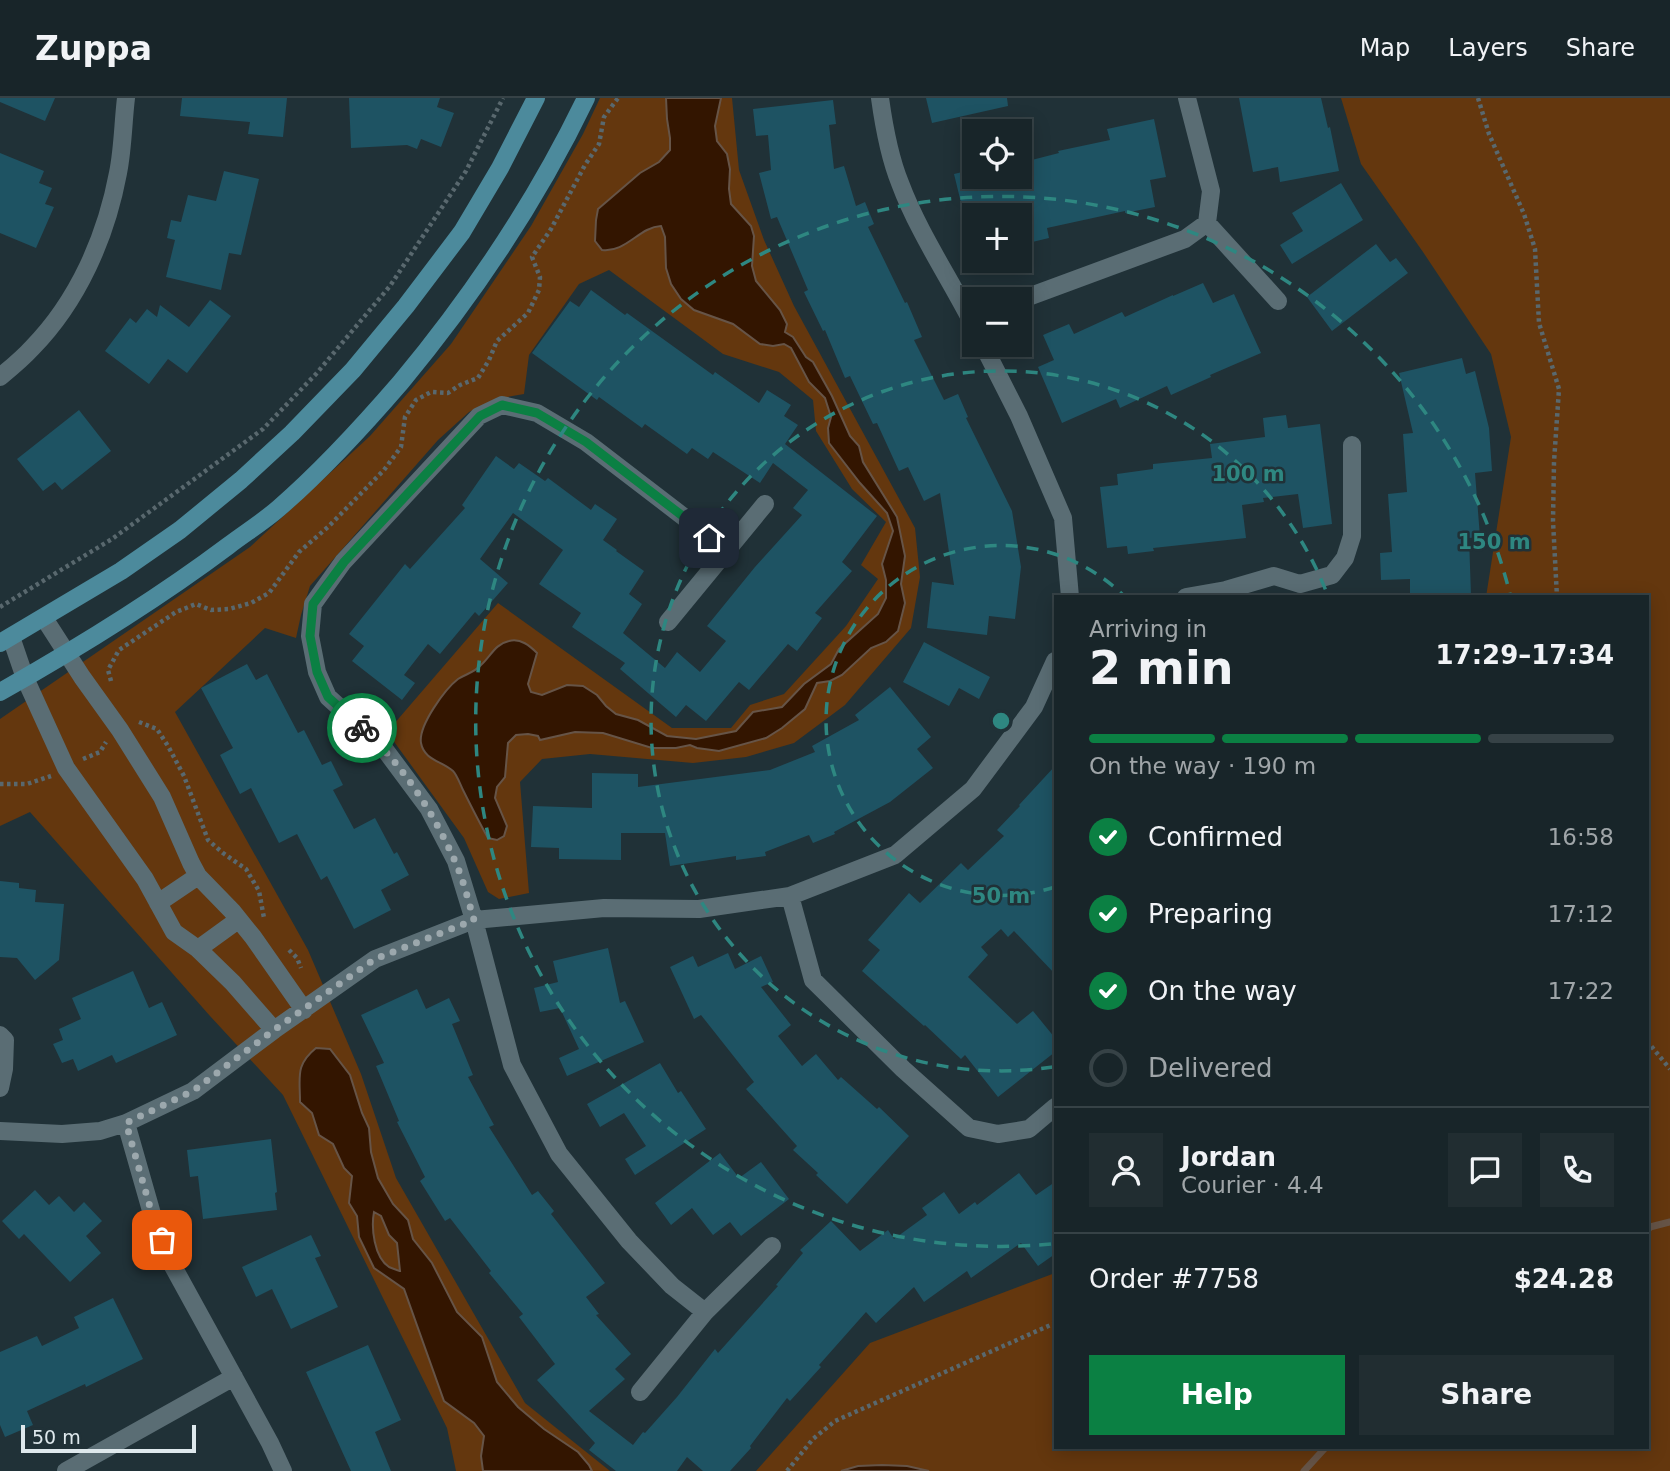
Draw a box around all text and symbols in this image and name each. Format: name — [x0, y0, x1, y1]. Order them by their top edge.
text: Zuppa — [35, 29, 152, 68]
text: Map — [1360, 34, 1410, 62]
text: Layers — [1448, 34, 1528, 62]
text: Share — [1566, 34, 1635, 62]
map controls — [962, 119, 1032, 357]
button: locate — [962, 119, 1032, 189]
button: + — [962, 203, 1032, 273]
button: − — [962, 287, 1032, 357]
text: 100 m — [1211, 462, 1285, 486]
pin — [679, 508, 739, 568]
icon: home — [690, 519, 728, 557]
text: 150 m — [1457, 530, 1531, 554]
text: Arriving in — [1089, 616, 1207, 642]
text: 17:29–17:34 — [1435, 640, 1614, 670]
text: 2 min — [1089, 641, 1233, 695]
courier — [327, 693, 397, 763]
icon: bike — [343, 709, 381, 747]
centre of rings — [989, 709, 1013, 733]
text: On the way · 190 m — [1089, 753, 1316, 779]
icon: check — [1089, 818, 1127, 856]
text: Confirmed — [1148, 822, 1283, 852]
text: 16:58 — [1548, 824, 1614, 850]
text: 50 m — [972, 884, 1030, 908]
icon: check — [1089, 895, 1127, 933]
text: Preparing — [1148, 899, 1273, 929]
text: 17:12 — [1548, 901, 1614, 927]
icon: check — [1089, 972, 1127, 1010]
text: On the way — [1148, 976, 1297, 1006]
text: 17:22 — [1548, 978, 1614, 1004]
text: Delivered — [1148, 1053, 1272, 1083]
button: person — [1089, 1133, 1163, 1207]
button: chat — [1448, 1133, 1522, 1207]
button: phone — [1540, 1133, 1614, 1207]
text: Jordan — [1181, 1142, 1276, 1172]
text: Courier · 4.4 — [1181, 1172, 1324, 1198]
pin — [132, 1210, 192, 1270]
icon: bag — [143, 1221, 181, 1259]
text: Order #7758 — [1089, 1264, 1259, 1294]
text: $24.28 — [1514, 1264, 1614, 1294]
button: Help — [1089, 1355, 1345, 1435]
button: Share — [1359, 1355, 1614, 1435]
scale bar — [21, 1422, 196, 1454]
text: 50 m — [32, 1426, 81, 1448]

